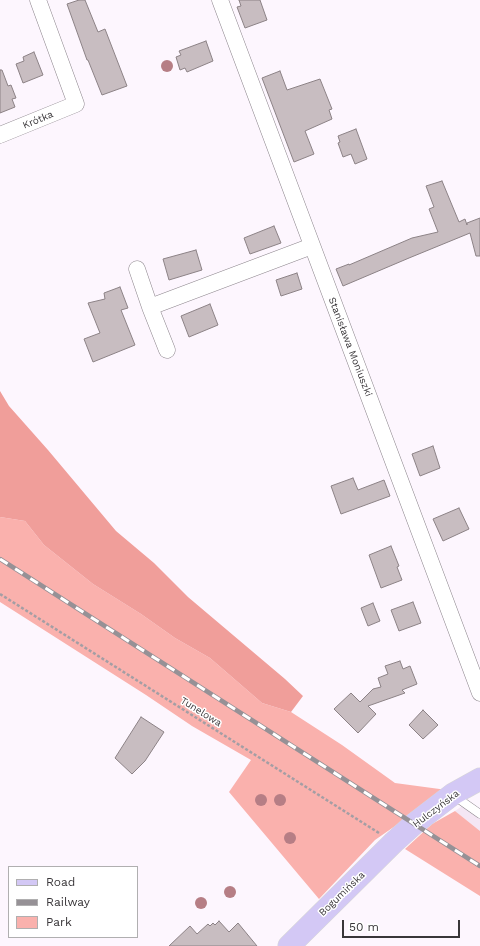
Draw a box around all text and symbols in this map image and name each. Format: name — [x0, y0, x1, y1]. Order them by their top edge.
street label: Krótka — [21, 108, 55, 132]
street label: Stanisława Moniuszki — [326, 296, 374, 398]
street label: Tunelowa — [178, 695, 224, 729]
street label: Hulczyńska — [410, 788, 462, 830]
legend — [8, 866, 138, 938]
street label: Bogumińska — [317, 869, 367, 919]
text: Road — [46, 875, 75, 889]
text: Railway — [46, 895, 90, 909]
scale bar — [344, 912, 462, 938]
text: Park — [46, 915, 72, 929]
text: 50 m — [349, 920, 379, 934]

